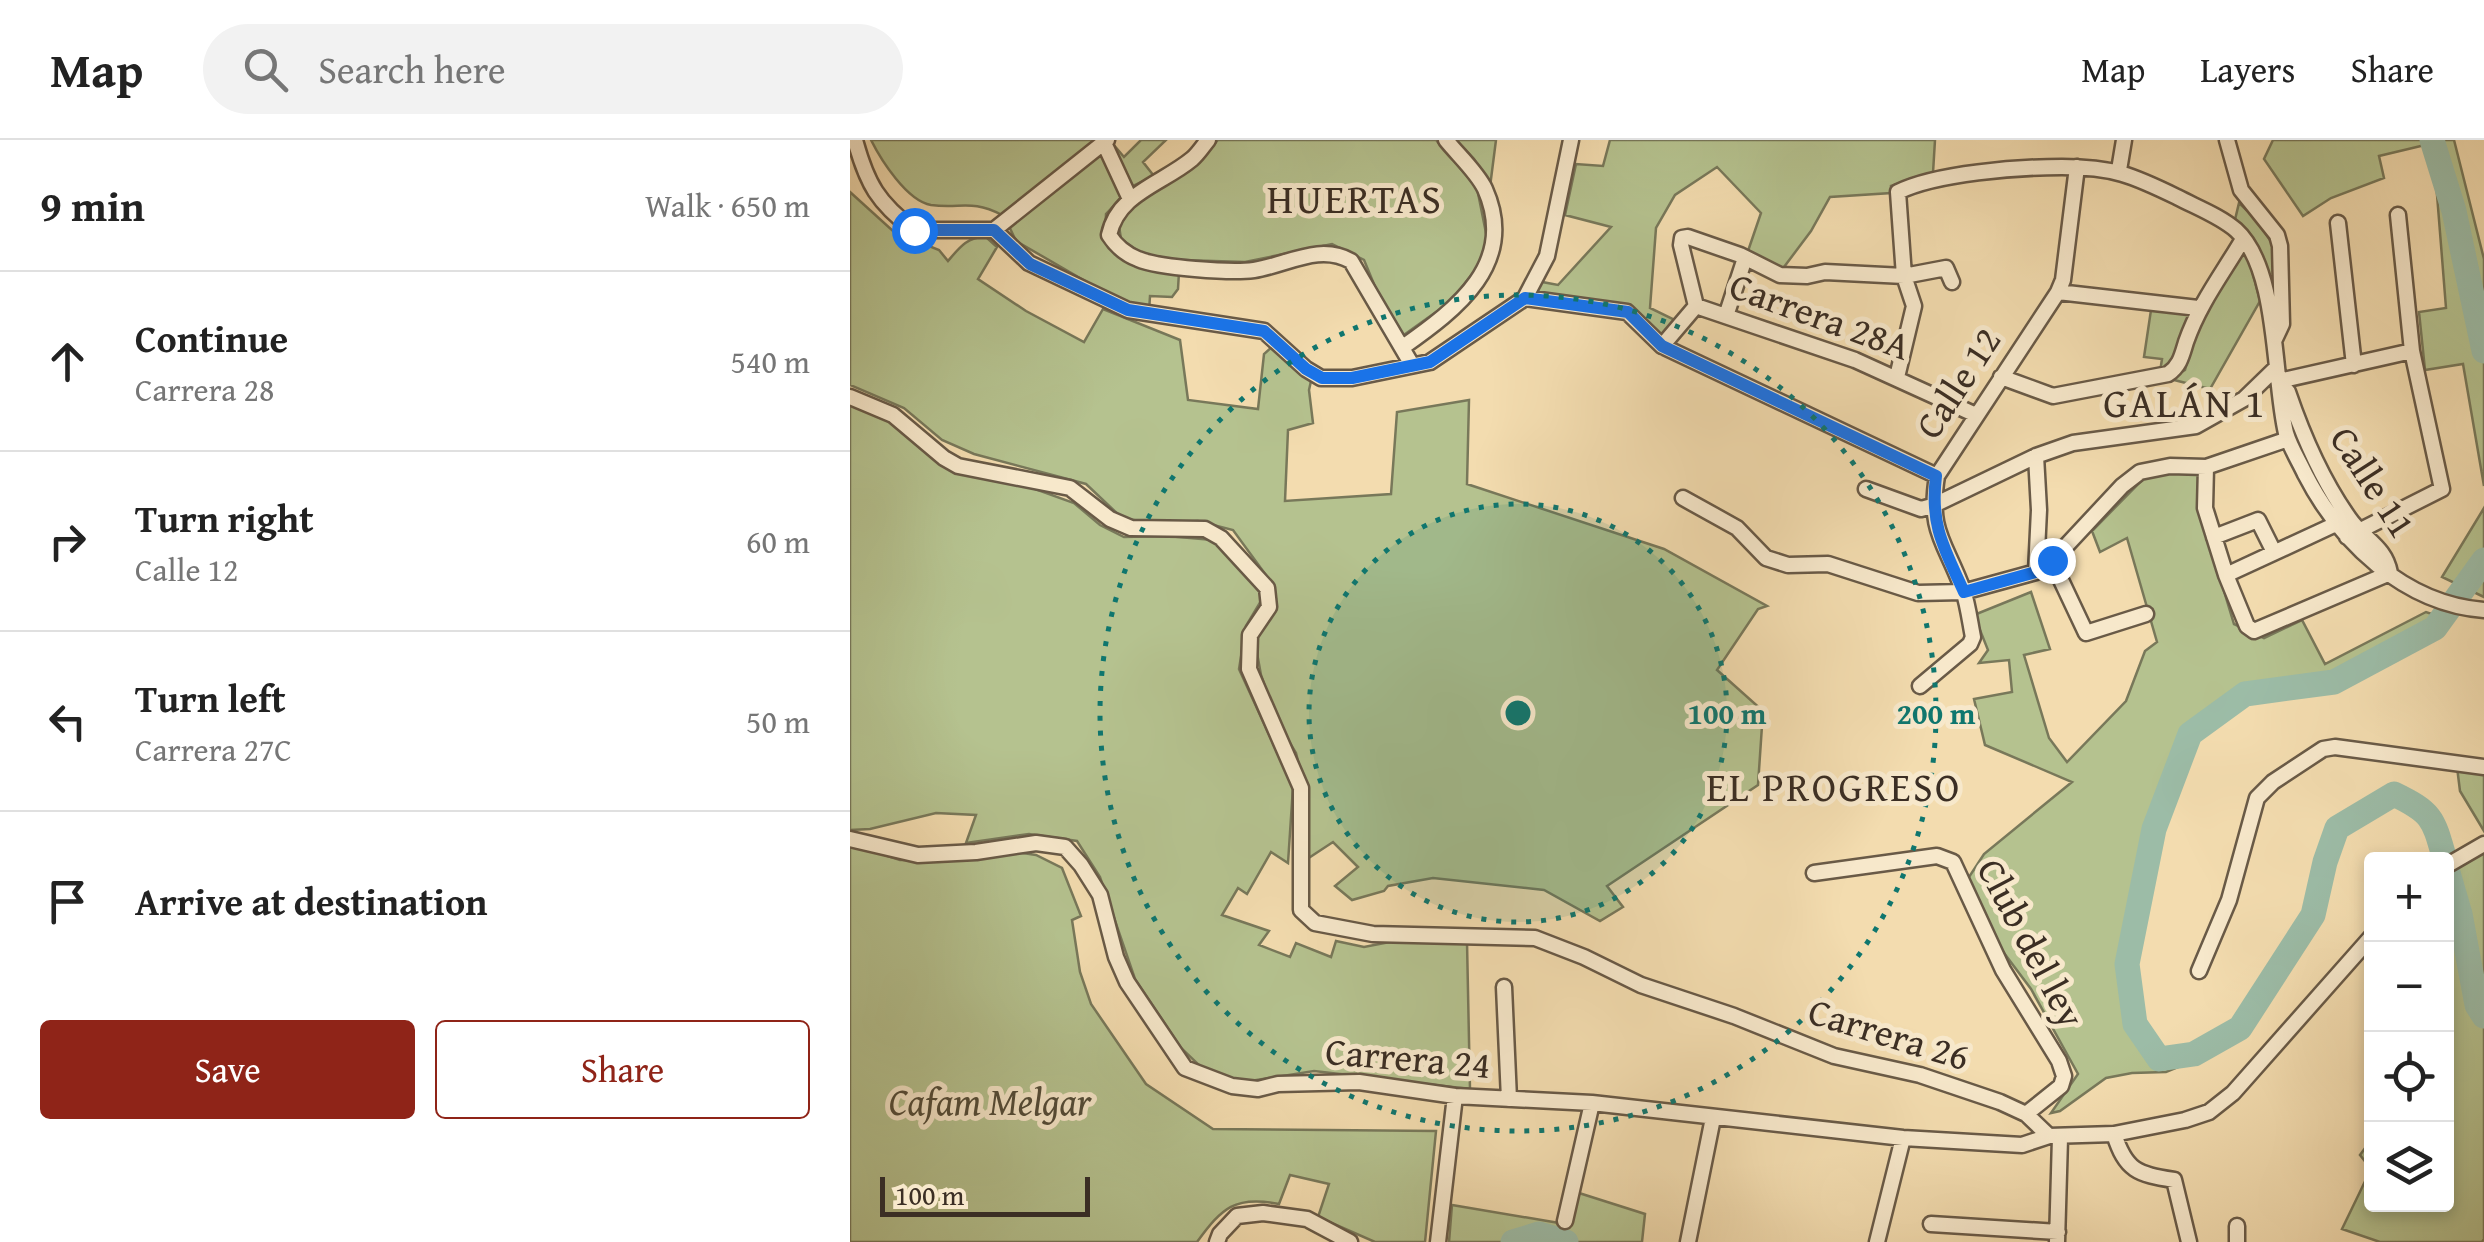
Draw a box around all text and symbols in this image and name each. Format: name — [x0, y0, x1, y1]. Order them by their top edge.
search box — [203, 24, 903, 114]
text: Map — [50, 34, 143, 105]
text: Search here — [318, 41, 506, 97]
icon: search — [238, 42, 293, 97]
text: Map — [2081, 44, 2145, 95]
text: Layers — [2200, 44, 2295, 95]
text: Share — [2350, 44, 2434, 95]
district label: HUERTAS — [1267, 169, 1443, 228]
text: 9 min — [40, 175, 145, 236]
text: Walk · 650 m — [645, 182, 810, 229]
route start — [892, 208, 938, 254]
street label: Carrera 28A — [1722, 257, 1918, 374]
text: Continue — [135, 310, 288, 366]
street label: Calle 12 — [1900, 316, 2014, 449]
icon: ahead — [40, 334, 95, 389]
text: 540 m — [731, 338, 810, 385]
text: Carrera 28 — [135, 366, 274, 413]
district label: GALÁN 1 — [2103, 373, 2267, 432]
street label: Calle 11 — [2317, 415, 2431, 548]
text: Turn right — [135, 490, 314, 546]
icon: right — [40, 514, 95, 569]
text: 60 m — [746, 518, 810, 565]
route end — [2030, 538, 2076, 584]
text: Calle 12 — [135, 546, 238, 593]
text: Turn left — [135, 670, 286, 726]
text: 100 m — [1688, 691, 1767, 735]
text: 200 m — [1897, 691, 1976, 735]
icon: left — [40, 694, 95, 749]
centre of rings — [1500, 695, 1536, 731]
text: 50 m — [746, 698, 810, 745]
text: Carrera 27C — [135, 726, 292, 773]
district label: EL PROGRESO — [1706, 757, 1962, 816]
street label: Club del ley — [1964, 848, 2100, 1037]
map controls — [2364, 852, 2454, 1212]
button: + — [2364, 852, 2454, 942]
text: Arrive at destination — [135, 873, 488, 929]
icon: arrive — [40, 874, 95, 929]
button: − — [2364, 942, 2454, 1032]
street label: Carrera 26 — [1802, 982, 1977, 1084]
button: Save — [40, 1020, 415, 1119]
button: Share — [435, 1020, 810, 1119]
street label: Carrera 24 — [1323, 1022, 1493, 1092]
button: locate — [2364, 1032, 2454, 1122]
park label: Cafam Melgar — [889, 1073, 1093, 1129]
button: layers — [2364, 1122, 2454, 1212]
scale bar — [880, 1172, 1090, 1216]
text: 100 m — [895, 1174, 964, 1215]

